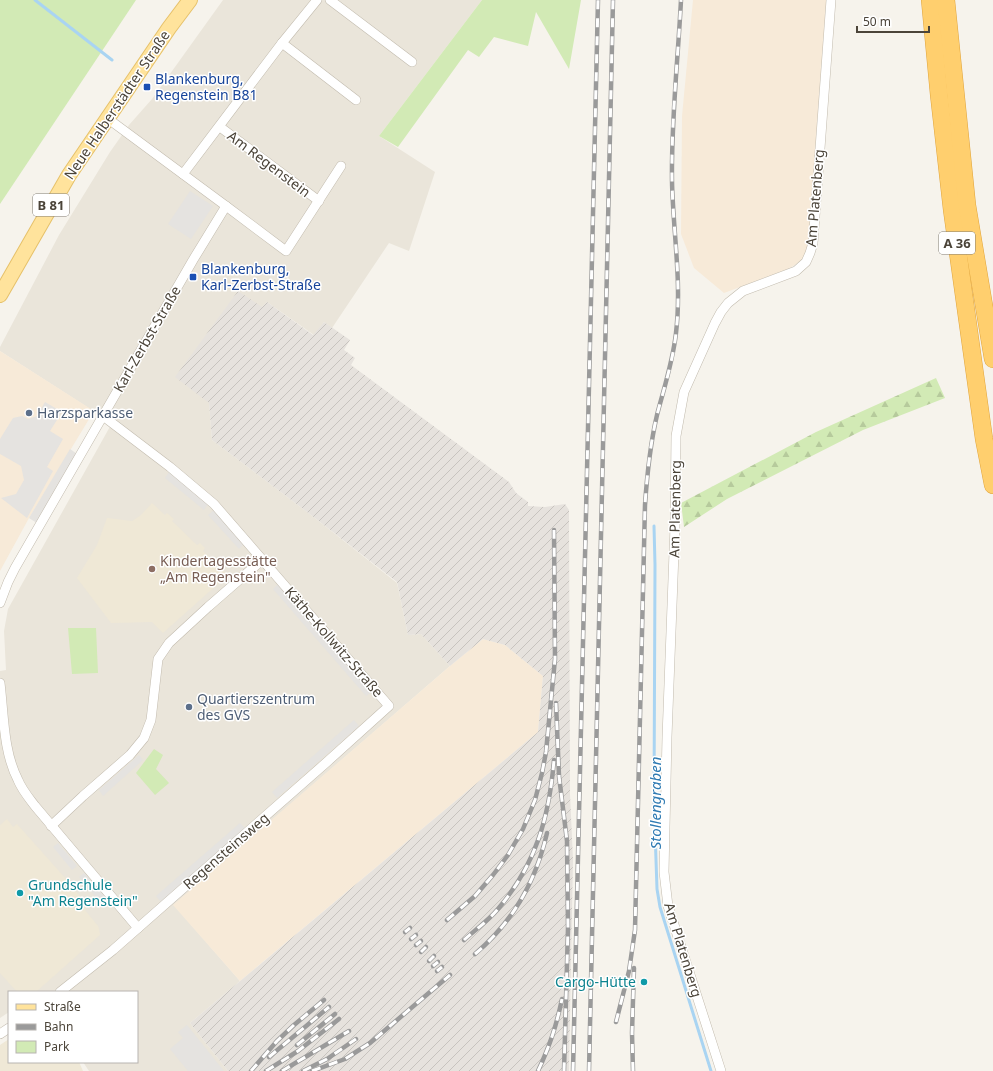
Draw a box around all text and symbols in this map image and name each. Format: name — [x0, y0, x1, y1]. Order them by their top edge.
scale bar — [857, 8, 929, 34]
text: 50 m — [863, 13, 891, 30]
street label: Neue Halberstädter Straße — [59, 26, 174, 183]
place label: Blankenburg, Regenstein B81 — [155, 69, 257, 104]
marker: Blankenburg, Regenstein B81 — [142, 82, 152, 92]
street label: Am Regenstein — [224, 126, 315, 201]
street label: Am Platenberg — [801, 148, 828, 248]
road number: B 81 — [33, 194, 69, 216]
road number: A 36 — [939, 232, 975, 254]
place label: Blankenburg, Karl-Zerbst-Straße — [201, 259, 321, 294]
marker: Blankenburg, Karl-Zerbst-Straße — [188, 272, 198, 282]
street label: Karl-Zerbst-Straße — [108, 282, 185, 395]
place label: Harzsparkasse — [37, 403, 133, 422]
marker: Harzsparkasse — [24, 408, 34, 418]
street label: Am Platenberg — [664, 460, 685, 558]
place label: Kindertagesstätte „Am Regenstein" — [160, 551, 277, 586]
marker: Kindertagesstätte „Am Regenstein" — [147, 564, 157, 574]
street label: Käthe-Kollwitz-Straße — [281, 582, 388, 701]
place label: Quartierszentrum des GVS — [197, 689, 315, 724]
marker: Quartierszentrum des GVS — [184, 702, 194, 712]
water label: Stollengraben — [645, 757, 665, 849]
street label: Regensteinsweg — [179, 808, 273, 893]
place label: Grundschule "Am Regenstein" — [28, 875, 138, 910]
marker: Grundschule "Am Regenstein" — [15, 888, 25, 898]
street label: Am Platenberg — [660, 900, 707, 999]
place label: Cargo-Hütte — [555, 972, 636, 991]
marker: Cargo-Hütte — [639, 977, 649, 987]
legend — [8, 991, 138, 1063]
text: Straße — [44, 998, 81, 1015]
text: Bahn — [44, 1018, 73, 1035]
text: Park — [44, 1038, 70, 1055]

